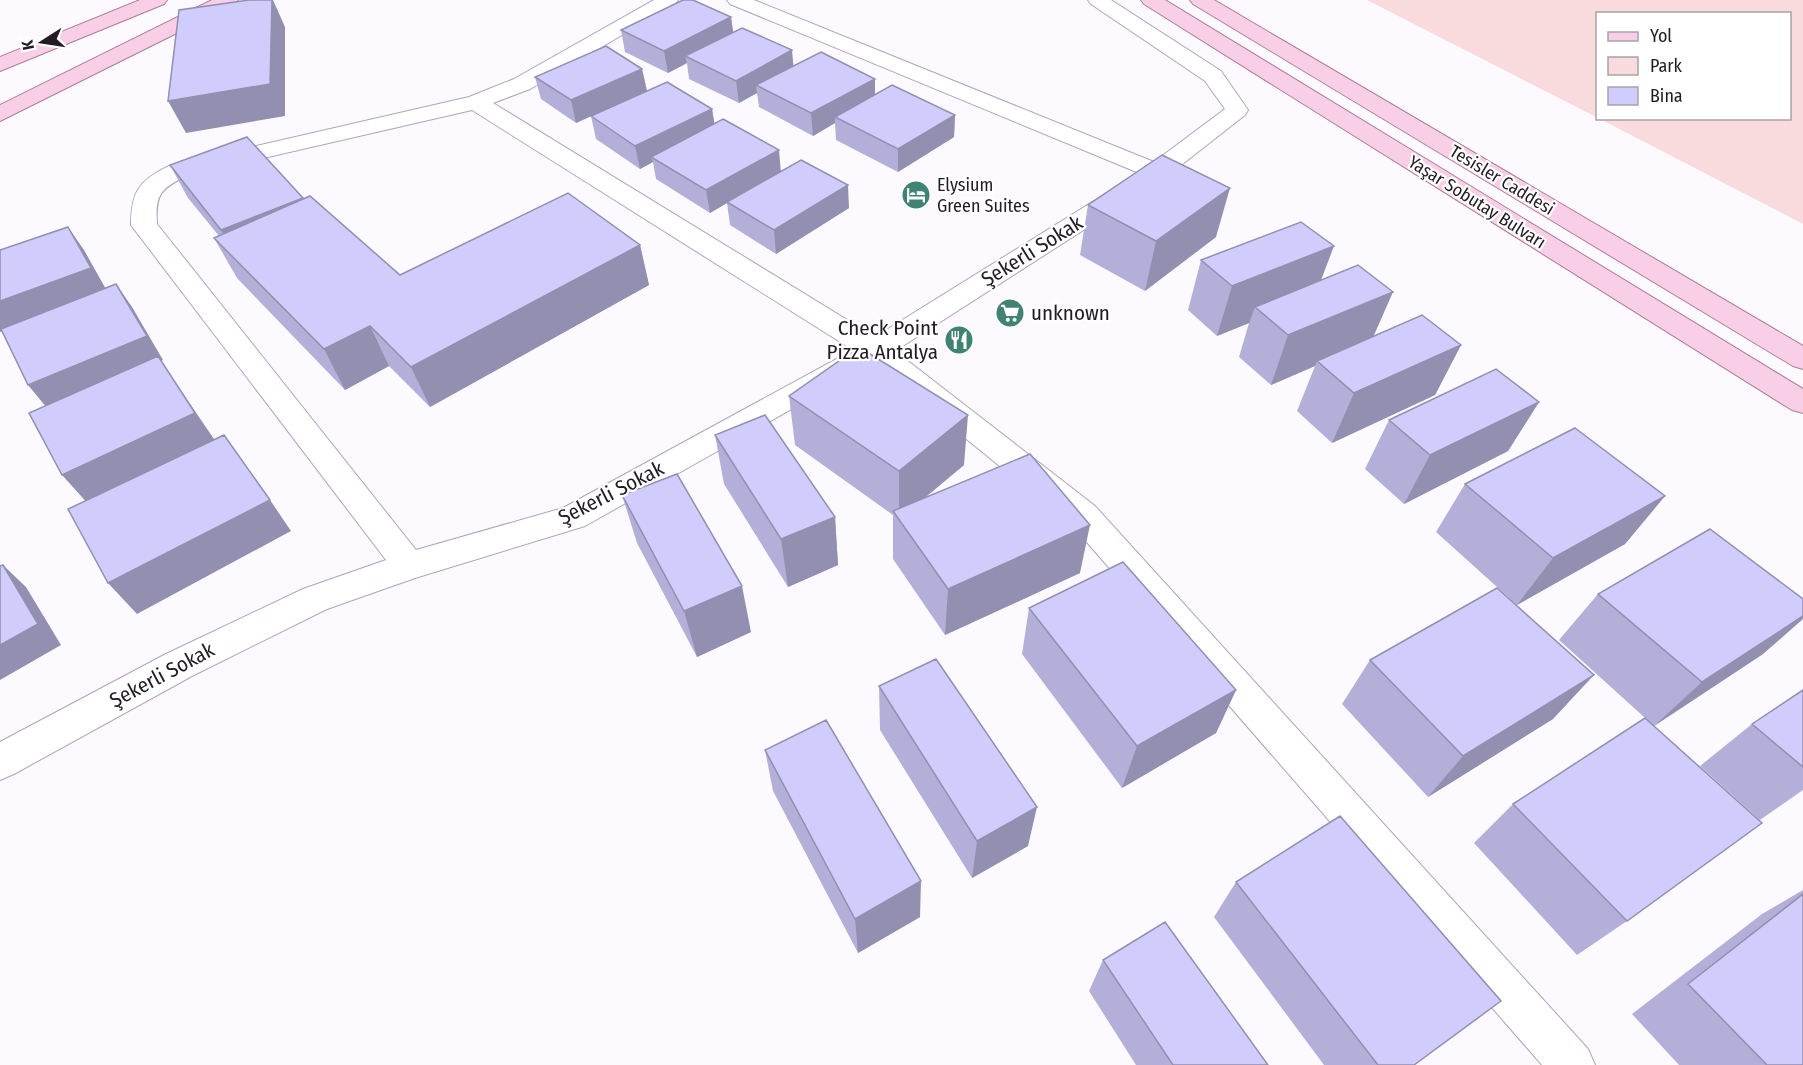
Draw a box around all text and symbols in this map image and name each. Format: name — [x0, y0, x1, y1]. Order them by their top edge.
north arrow — [12, 12, 72, 72]
legend — [1596, 12, 1791, 120]
text: Yol — [1650, 25, 1672, 47]
text: K — [17, 38, 38, 52]
text: Park — [1650, 55, 1683, 77]
text: Bina — [1650, 85, 1683, 107]
street label: Tesisler Caddesi — [1446, 140, 1558, 220]
street label: Yaşar Sobutay Bulvarı — [1404, 151, 1550, 253]
place label: Elysium Green Suites — [937, 174, 1030, 217]
hotel icon: Elysium Green Suites — [900, 179, 932, 211]
street label: Şekerli Sokak — [976, 209, 1088, 292]
supermarket icon: unknown — [994, 297, 1026, 329]
place label: unknown — [1031, 300, 1110, 326]
place label: Check Point Pizza Antalya — [827, 315, 938, 365]
restaurant icon: Check Point Pizza Antalya — [943, 324, 975, 356]
street label: Şekerli Sokak — [554, 455, 668, 531]
street label: Şekerli Sokak — [105, 636, 219, 713]

